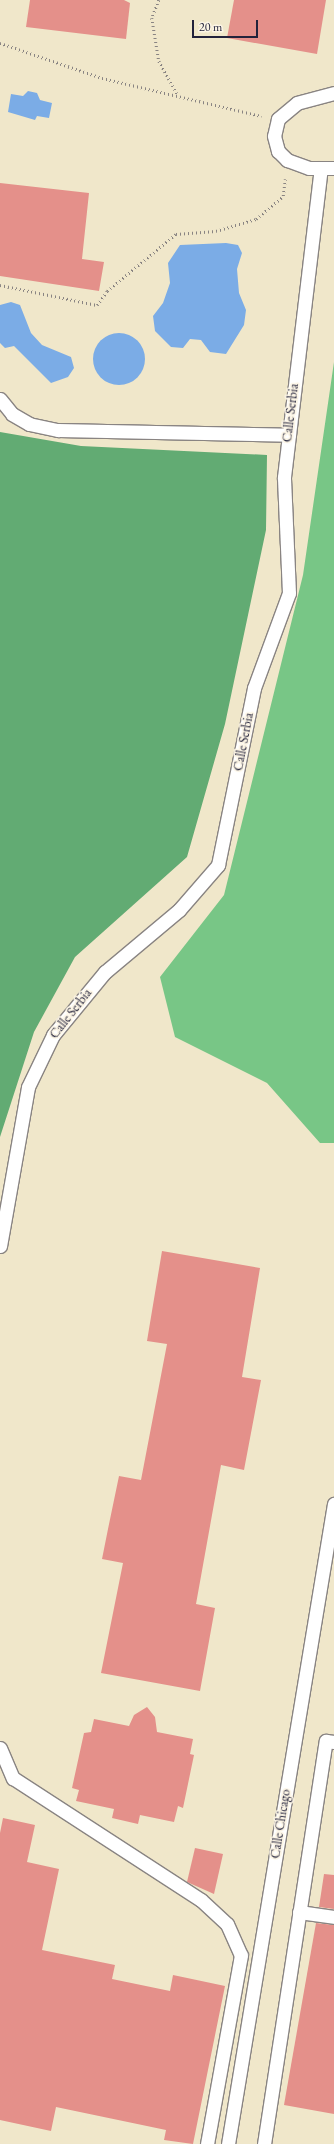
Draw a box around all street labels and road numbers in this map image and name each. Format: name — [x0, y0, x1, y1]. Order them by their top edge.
street label: Calle Serbia — [280, 383, 302, 443]
street label: Calle Serbia — [231, 712, 257, 772]
street label: Calle Serbia — [47, 986, 95, 1042]
street label: Calle Chicago — [268, 1788, 294, 1860]

